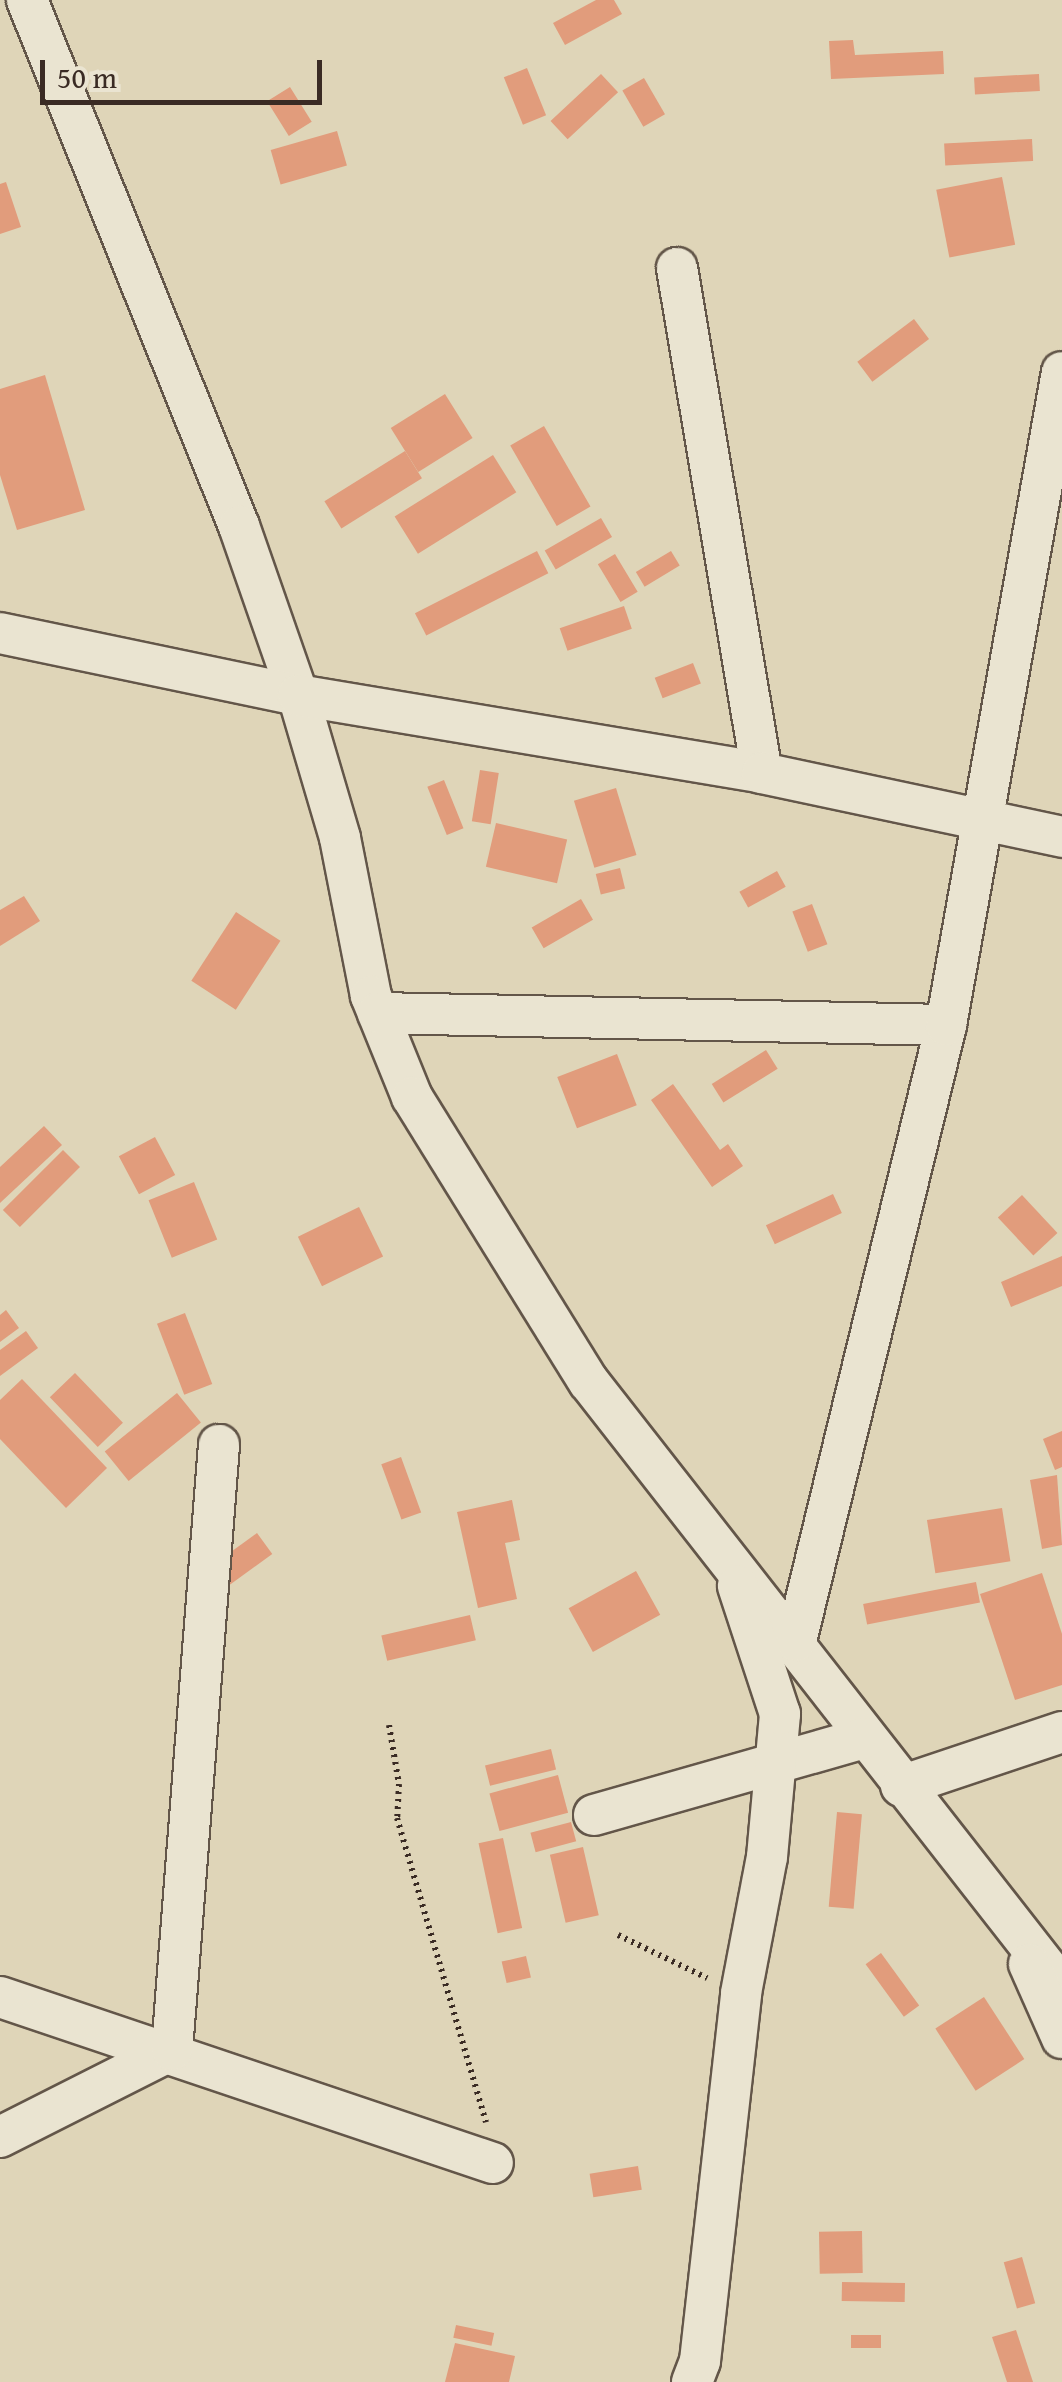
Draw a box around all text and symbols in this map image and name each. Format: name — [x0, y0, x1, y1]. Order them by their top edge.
scale bar — [45, 40, 328, 102]
text: 50 m — [57, 55, 117, 99]

